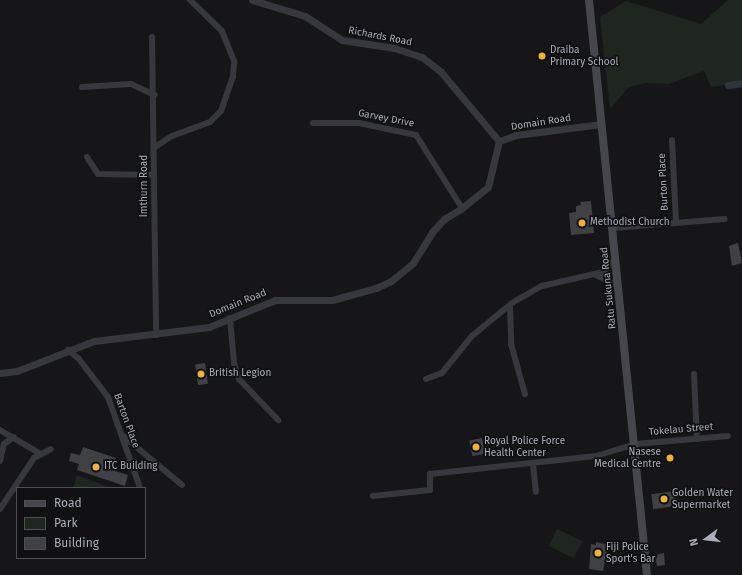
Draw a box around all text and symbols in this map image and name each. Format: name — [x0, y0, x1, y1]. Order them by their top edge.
street label: Richards Road — [347, 25, 413, 49]
place label: Draiba Primary School — [550, 44, 618, 68]
marker: Draiba Primary School — [537, 51, 547, 61]
street label: Garvey Drive — [357, 108, 415, 130]
street label: Domain Road — [510, 112, 572, 134]
street label: Burton Place — [657, 153, 671, 211]
street label: Imthurn Road — [139, 155, 151, 217]
place label: Methodist Church — [590, 217, 670, 229]
marker: Methodist Church — [577, 218, 587, 228]
street label: Ratu Sukuna Road — [599, 246, 619, 330]
street label: Domain Road — [208, 287, 268, 321]
place label: British Legion — [209, 368, 271, 380]
marker: British Legion — [196, 369, 206, 379]
street label: Barton Place — [111, 392, 141, 450]
street label: Tokelau Street — [648, 421, 714, 439]
place label: Royal Police Force Health Center — [484, 435, 565, 458]
marker: Royal Police Force Health Center — [471, 442, 481, 452]
place label: Nasese Medical Centre — [594, 446, 661, 470]
marker: Nasese Medical Centre — [664, 452, 676, 464]
place label: ITC Building — [104, 461, 157, 473]
marker: ITC Building — [91, 462, 101, 472]
legend — [16, 487, 146, 559]
place label: Golden Water Supermarket — [672, 487, 733, 510]
marker: Golden Water Supermarket — [659, 494, 669, 504]
text: Road — [54, 496, 82, 510]
text: Park — [54, 516, 78, 530]
north arrow — [686, 519, 726, 559]
text: Building — [54, 536, 99, 550]
text: N — [687, 537, 701, 547]
place label: Fiji Police Sport's Bar — [606, 541, 655, 564]
marker: Fiji Police Sport's Bar — [593, 548, 603, 558]

